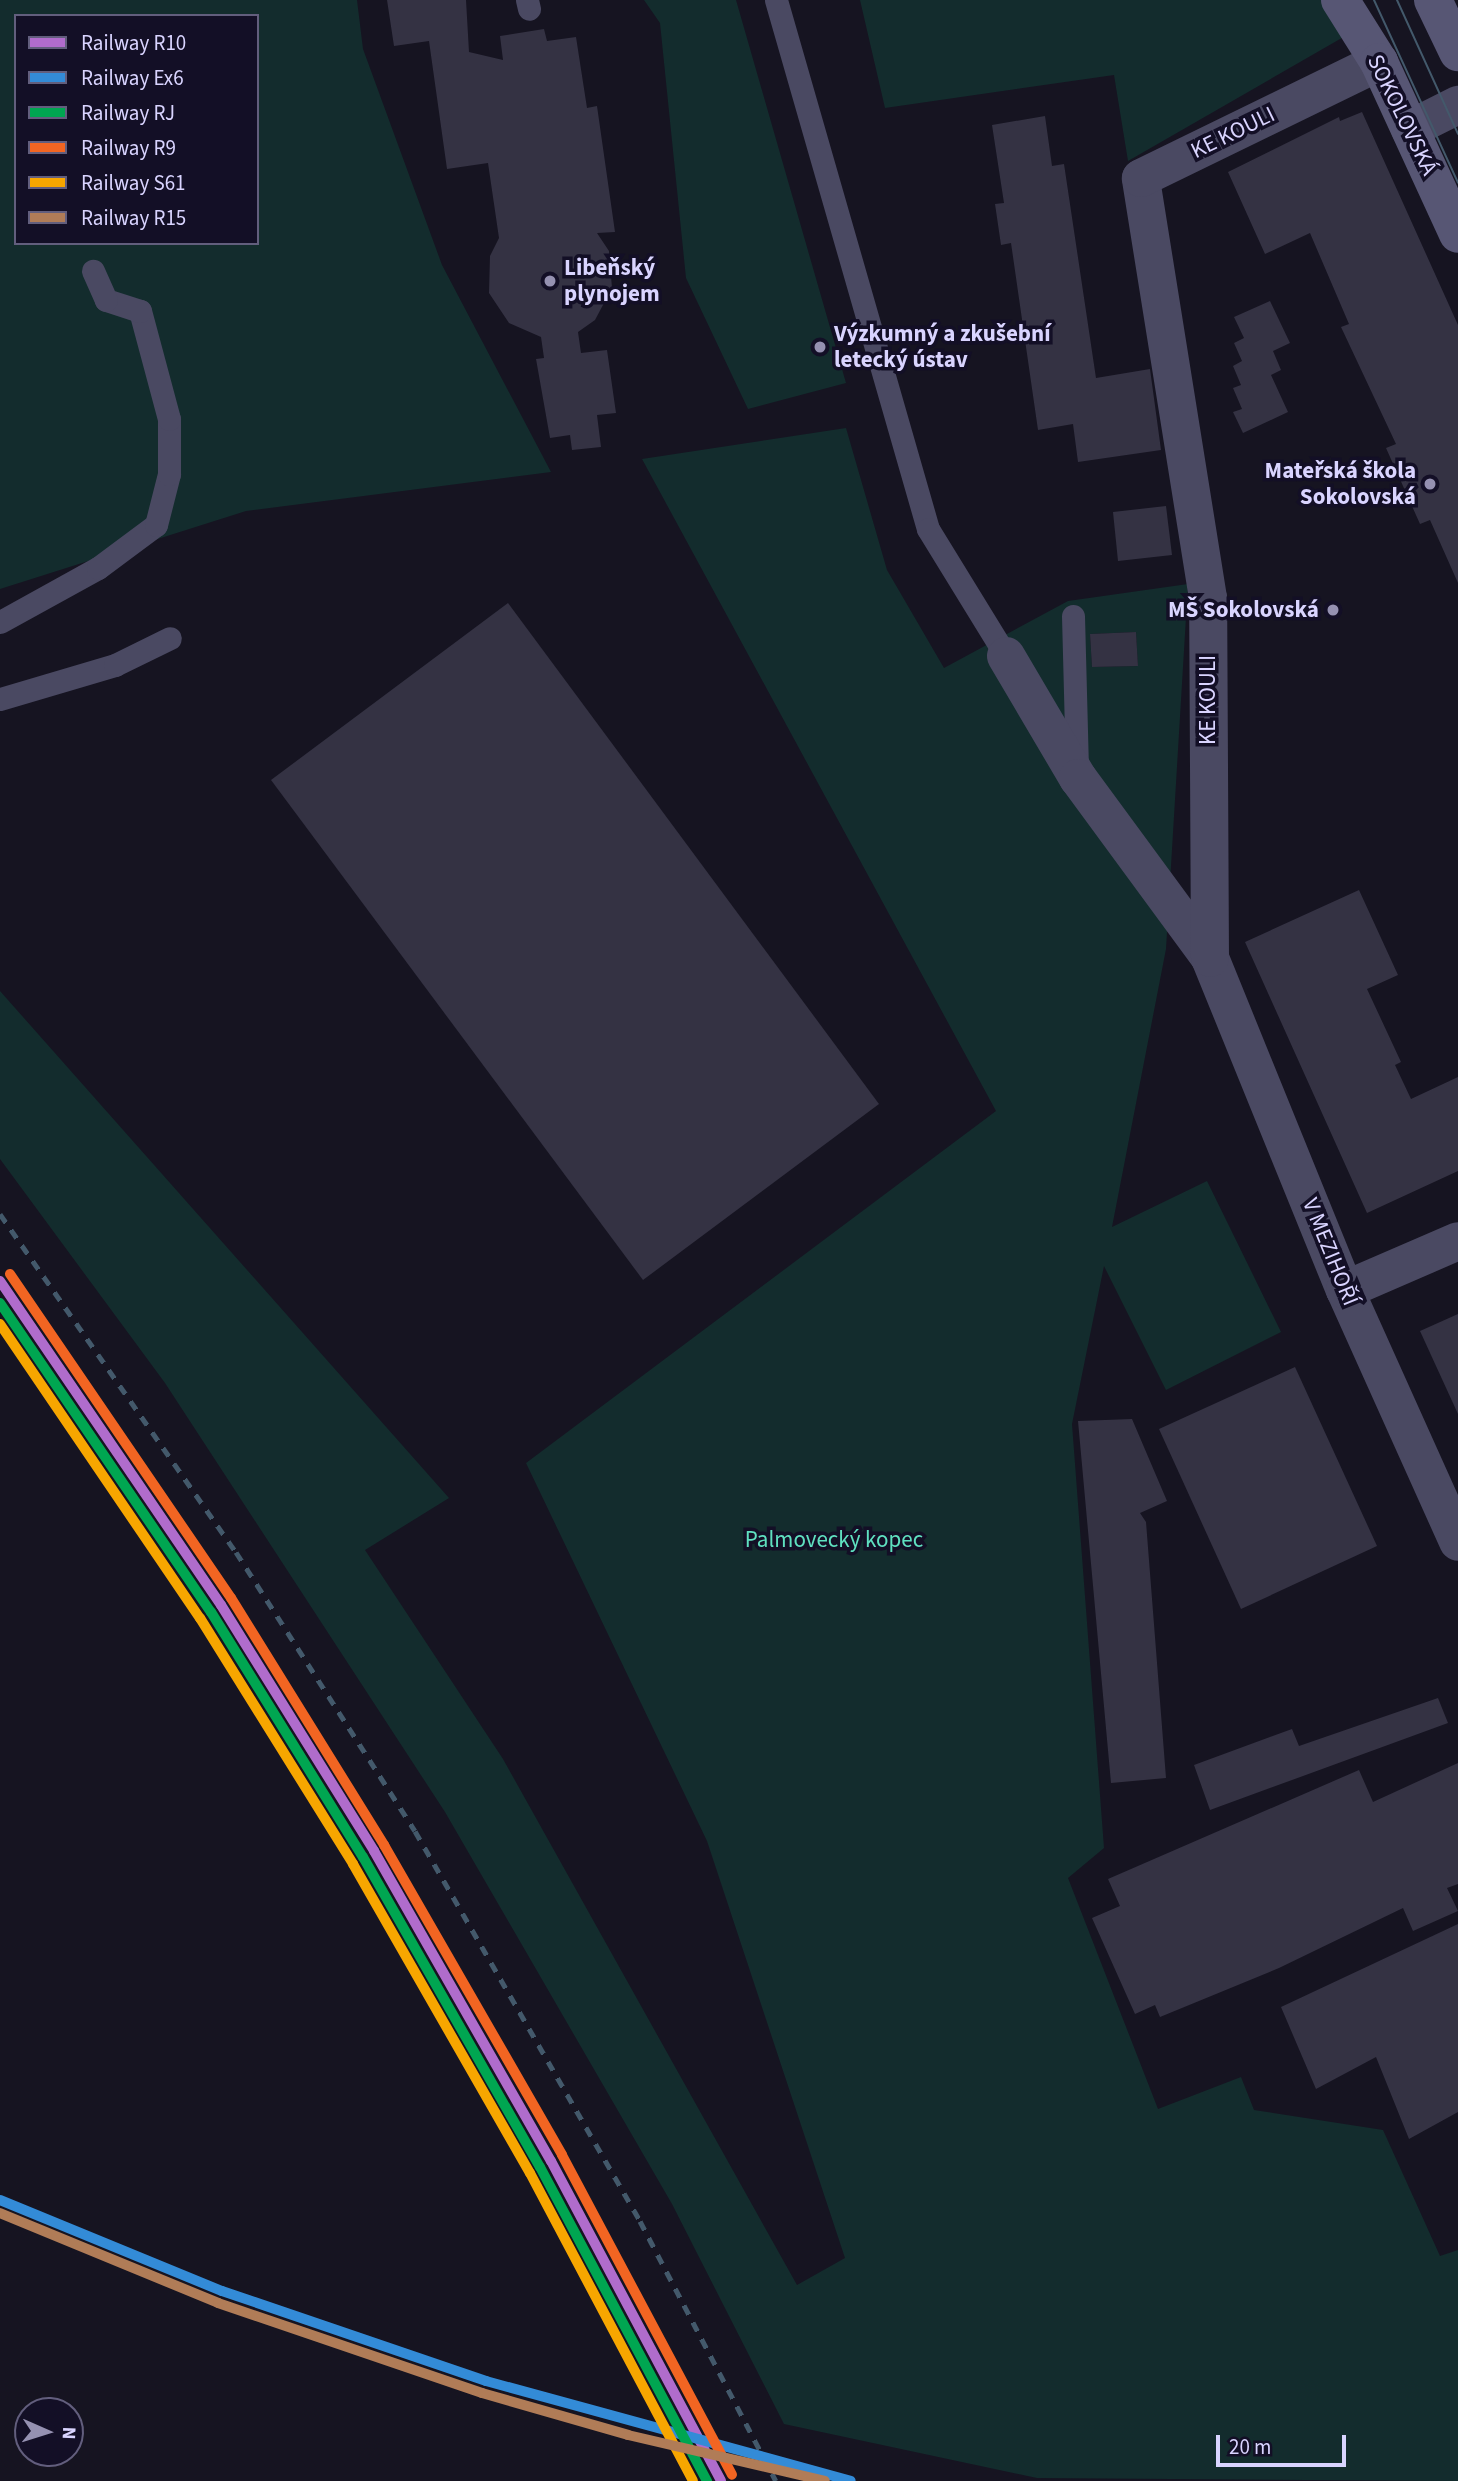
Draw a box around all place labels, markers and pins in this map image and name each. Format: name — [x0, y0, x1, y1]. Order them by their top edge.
place label: Libeňský plynojem — [564, 254, 660, 308]
marker: Libeňský plynojem — [542, 273, 558, 289]
place label: Výzkumný a zkušební letecký ústav — [834, 320, 1051, 374]
marker: Výzkumný a zkušební letecký ústav — [812, 339, 828, 355]
place label: Mateřská škola Sokolovská — [1265, 457, 1416, 511]
marker: Mateřská škola Sokolovská — [1422, 476, 1438, 492]
place label: MŠ Sokolovská — [1168, 596, 1319, 624]
marker: MŠ Sokolovská — [1325, 602, 1341, 618]

